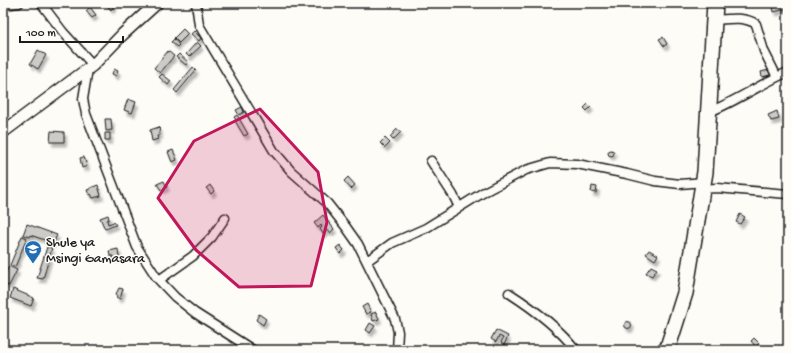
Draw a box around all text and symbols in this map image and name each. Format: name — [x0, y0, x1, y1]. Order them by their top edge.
scale bar — [20, 18, 123, 44]
text: 100 m — [25, 27, 56, 41]
place label: Shule ya Msingi Gamasara — [46, 235, 146, 268]
school or university icon: Shule ya Msingi Gamasara — [23, 239, 43, 264]

